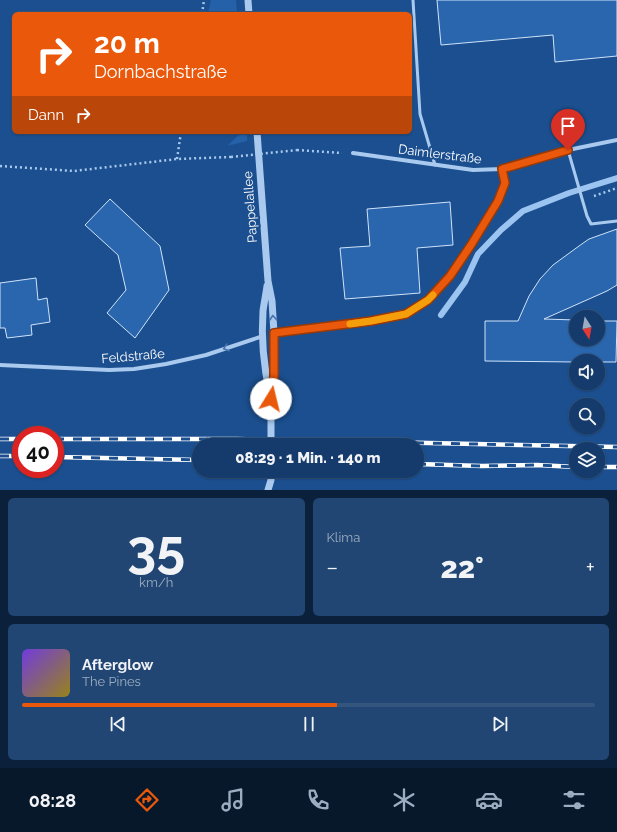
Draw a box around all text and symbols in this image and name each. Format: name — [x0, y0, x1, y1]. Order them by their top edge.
text: 20 m — [94, 27, 160, 60]
icon: right — [28, 28, 80, 80]
text: Dornbachstraße — [94, 61, 227, 82]
icon: right — [72, 104, 94, 126]
text: Dann — [28, 106, 64, 124]
pin — [551, 109, 585, 150]
icon: arrive — [557, 115, 579, 137]
street label: Daimlerstraße — [397, 141, 483, 167]
street label: Pappelallee — [240, 170, 260, 243]
north arrow — [569, 310, 605, 346]
map controls — [569, 310, 605, 478]
one-way arrow — [269, 315, 278, 321]
one-way arrow — [223, 344, 230, 352]
street label: Feldstraße — [101, 346, 166, 366]
button: sound — [569, 354, 605, 390]
position arrow — [250, 378, 292, 420]
button: search — [569, 398, 605, 434]
speed limit sign: 40 — [12, 426, 64, 478]
button: layers — [569, 442, 605, 478]
text: 08:29 · 1 Min. · 140 m — [235, 449, 381, 467]
text: 35 — [127, 518, 185, 579]
text: Klima — [327, 530, 360, 545]
text: 22° — [440, 550, 484, 585]
text: − — [327, 554, 338, 580]
text: + — [586, 554, 595, 580]
text: km/h — [139, 575, 173, 590]
text: Afterglow — [82, 656, 153, 674]
text: The Pines — [82, 674, 141, 689]
icon: previous — [107, 713, 129, 735]
icon: pause — [298, 713, 320, 735]
icon: next — [489, 713, 511, 735]
icon: directions — [133, 786, 161, 814]
icon: music — [219, 786, 247, 814]
icon: phone — [304, 786, 332, 814]
icon: climate — [390, 786, 418, 814]
icon: car — [475, 786, 503, 814]
icon: filters — [560, 786, 588, 814]
text: 08:28 — [29, 790, 76, 811]

